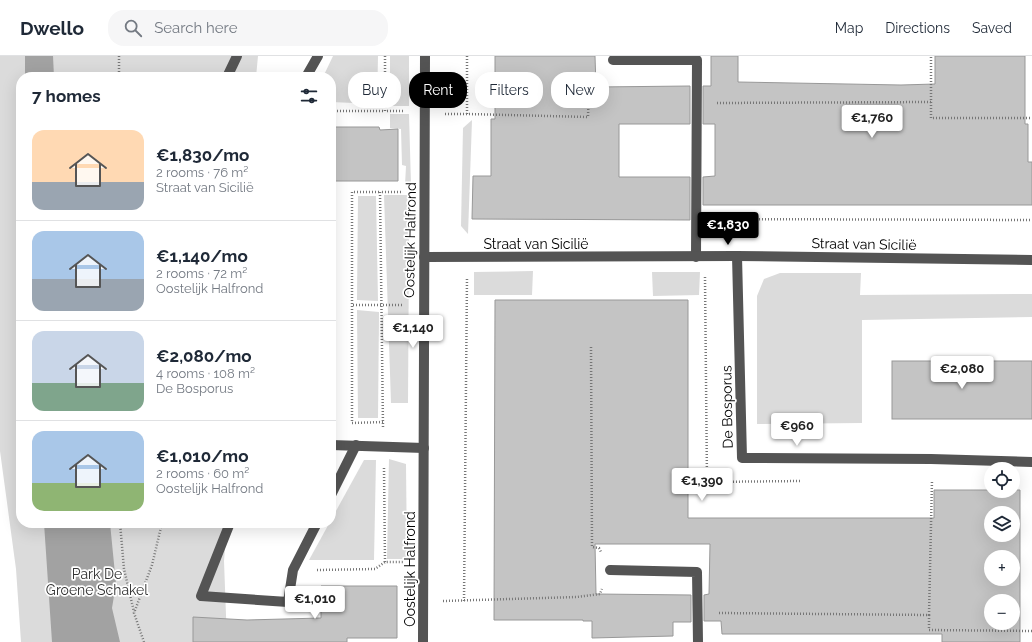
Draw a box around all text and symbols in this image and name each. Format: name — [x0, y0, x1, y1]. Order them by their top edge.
search box — [108, 10, 388, 46]
text: Dwello — [20, 17, 84, 39]
icon: search — [122, 17, 144, 39]
text: Search here — [154, 19, 237, 37]
text: Map — [835, 20, 863, 36]
text: Directions — [885, 20, 950, 36]
text: Saved — [972, 20, 1012, 36]
chip: Buy — [348, 72, 401, 108]
chip: Rent — [409, 72, 467, 108]
chip: Filters — [475, 72, 543, 108]
chip: New — [551, 72, 609, 108]
icon: filters — [298, 85, 320, 107]
text: 7 homes — [32, 86, 101, 106]
pin: €1,760 — [839, 105, 905, 139]
text: €1,760 — [851, 110, 893, 125]
text: €1,830/mo — [156, 145, 249, 165]
icon: home — [64, 146, 112, 194]
text: 2 rooms · 76 m² — [156, 165, 248, 180]
text: Straat van Sicilië — [156, 180, 254, 195]
street label: Oostelijk Halfrond — [401, 182, 419, 298]
pin: €1,830 — [695, 212, 761, 246]
text: €1,830 — [707, 217, 749, 232]
street label: Straat van Sicilië — [811, 235, 917, 253]
street label: Straat van Sicilië — [483, 236, 589, 252]
text: €1,140/mo — [156, 246, 248, 266]
icon: home — [64, 247, 112, 295]
text: 2 rooms · 72 m² — [156, 266, 247, 281]
text: Oostelijk Halfrond — [156, 281, 263, 296]
pin: €1,140 — [380, 315, 446, 349]
text: €1,140 — [392, 320, 434, 335]
text: €2,080/mo — [156, 346, 252, 366]
icon: home — [64, 347, 112, 395]
pin: €2,080 — [929, 356, 995, 390]
text: €2,080 — [940, 361, 984, 376]
street label: De Bosporus — [718, 365, 736, 449]
text: 4 rooms · 108 m² — [156, 366, 255, 381]
text: De Bosporus — [156, 381, 233, 396]
pin: €960 — [773, 413, 821, 447]
text: €960 — [780, 418, 814, 433]
text: €1,010/mo — [156, 446, 248, 466]
icon: home — [64, 447, 112, 495]
map controls — [984, 462, 1020, 630]
button: locate — [984, 462, 1020, 498]
text: 2 rooms · 60 m² — [156, 466, 249, 481]
pin: €1,390 — [669, 468, 735, 502]
text: €1,390 — [681, 473, 723, 488]
text: Oostelijk Halfrond — [156, 481, 263, 496]
button: layers — [984, 506, 1020, 542]
street label: Oostelijk Halfrond — [402, 511, 418, 627]
button: + — [984, 550, 1020, 586]
park label: Park De Groene Schakel — [46, 566, 148, 598]
pin: €1,010 — [282, 586, 348, 620]
text: €1,010 — [294, 591, 336, 606]
button: − — [984, 594, 1020, 630]

